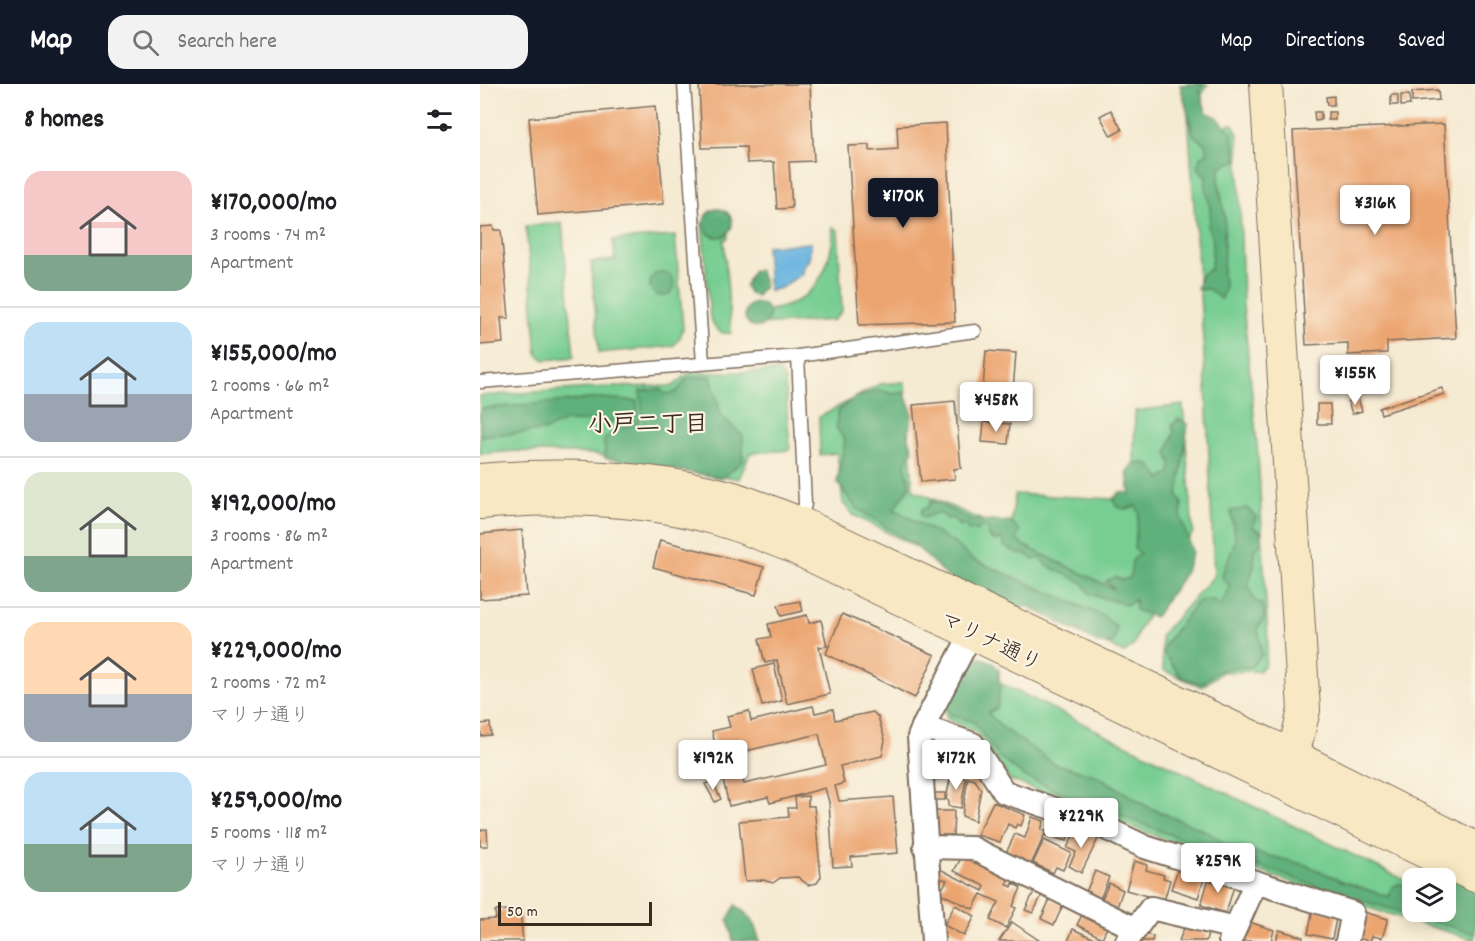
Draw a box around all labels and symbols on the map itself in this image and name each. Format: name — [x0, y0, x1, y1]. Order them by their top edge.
pin: ¥170K — [861, 178, 945, 229]
pin: ¥316K — [1333, 185, 1417, 236]
pin: ¥155K — [1313, 355, 1397, 406]
pin: ¥458K — [954, 382, 1038, 433]
district label: 小戸二丁目 — [588, 409, 708, 443]
street label: マリナ通り — [934, 605, 1046, 681]
pin: ¥192K — [671, 740, 755, 791]
pin: ¥172K — [914, 740, 998, 791]
pin: ¥229K — [1039, 798, 1123, 849]
pin: ¥259K — [1176, 843, 1260, 894]
scale bar — [498, 899, 652, 926]

